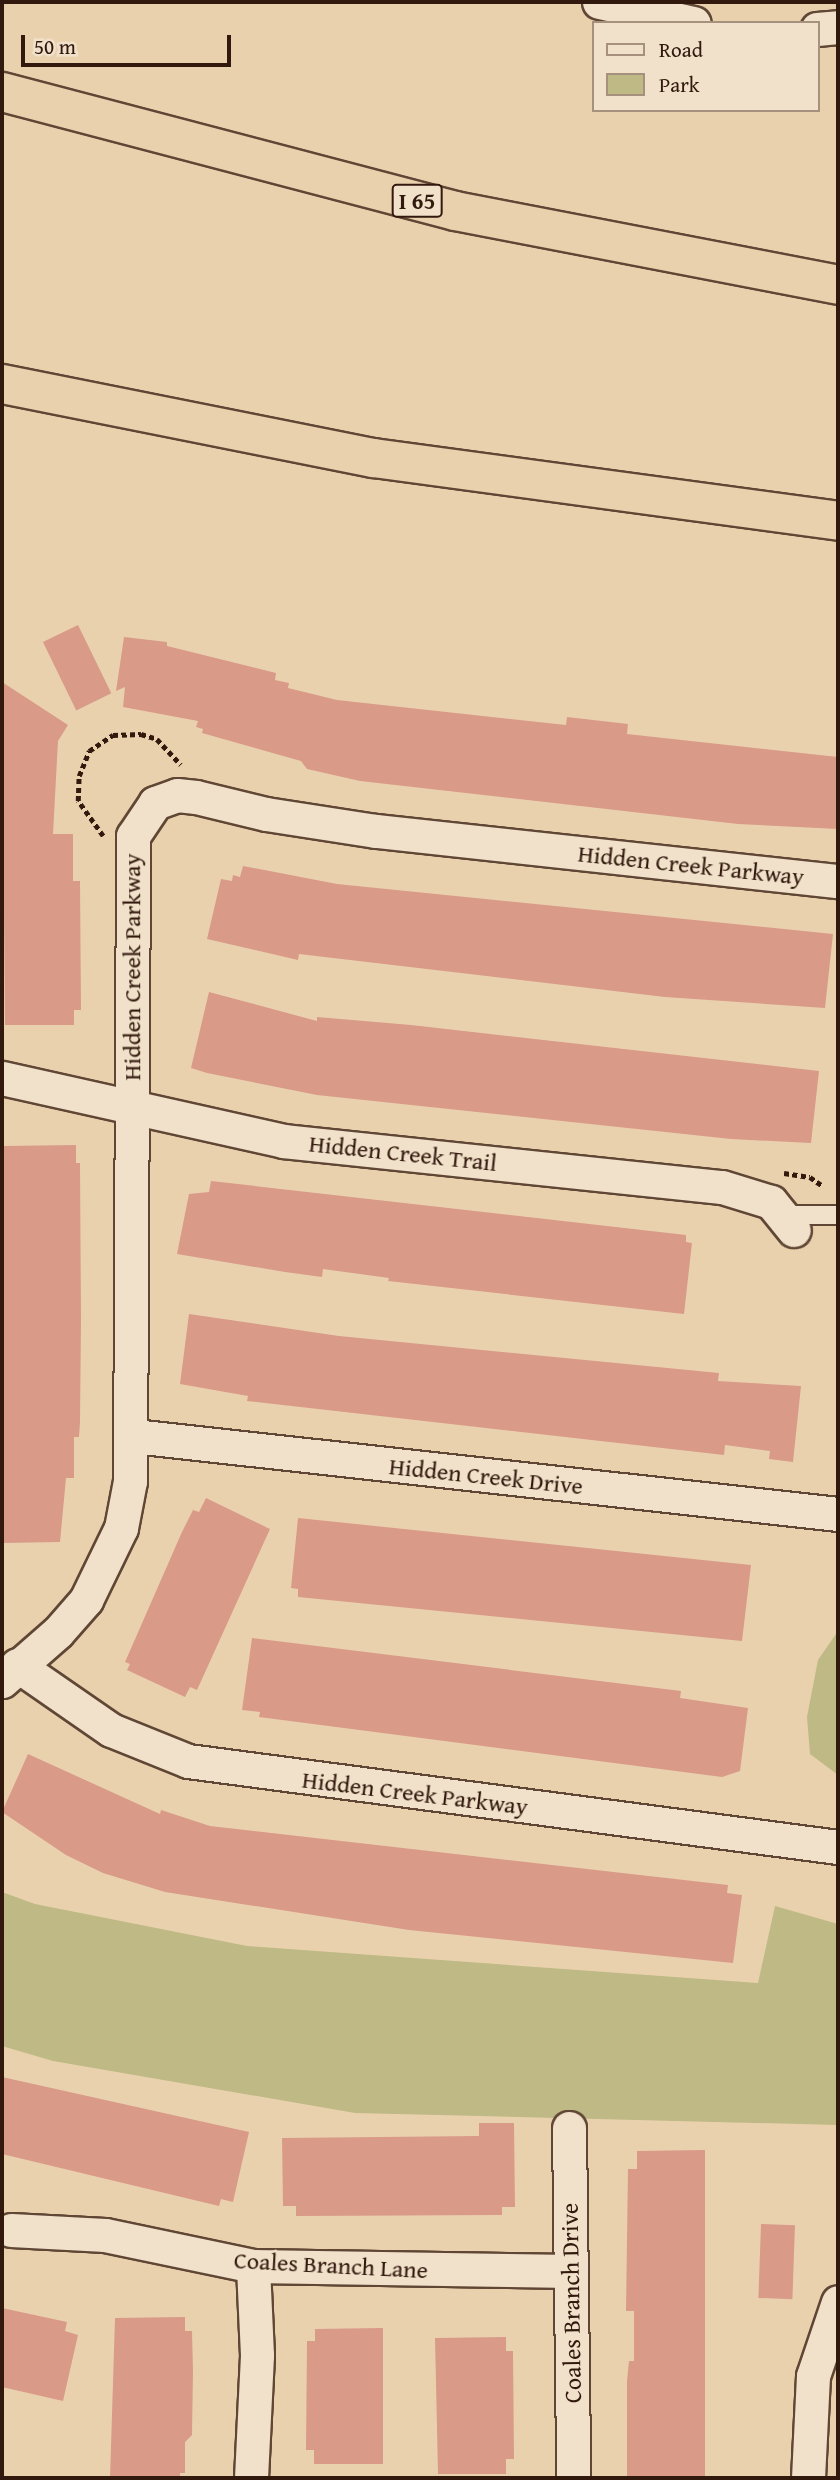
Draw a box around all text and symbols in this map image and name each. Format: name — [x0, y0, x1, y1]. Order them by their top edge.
scale bar — [24, 21, 234, 65]
legend — [592, 21, 819, 112]
text: 50 m — [34, 31, 76, 62]
text: Road — [659, 34, 703, 65]
text: Park — [659, 69, 700, 100]
road number: I 65 — [391, 182, 443, 220]
street label: Hidden Creek Parkway — [577, 839, 805, 891]
street label: Hidden Creek Parkway — [118, 853, 146, 1081]
street label: Hidden Creek Trail — [308, 1129, 498, 1177]
street label: Hidden Creek Drive — [388, 1452, 584, 1500]
street label: Hidden Creek Parkway — [301, 1765, 529, 1821]
street label: Coales Branch Drive — [555, 2203, 587, 2403]
street label: Coales Branch Lane — [233, 2246, 429, 2284]

